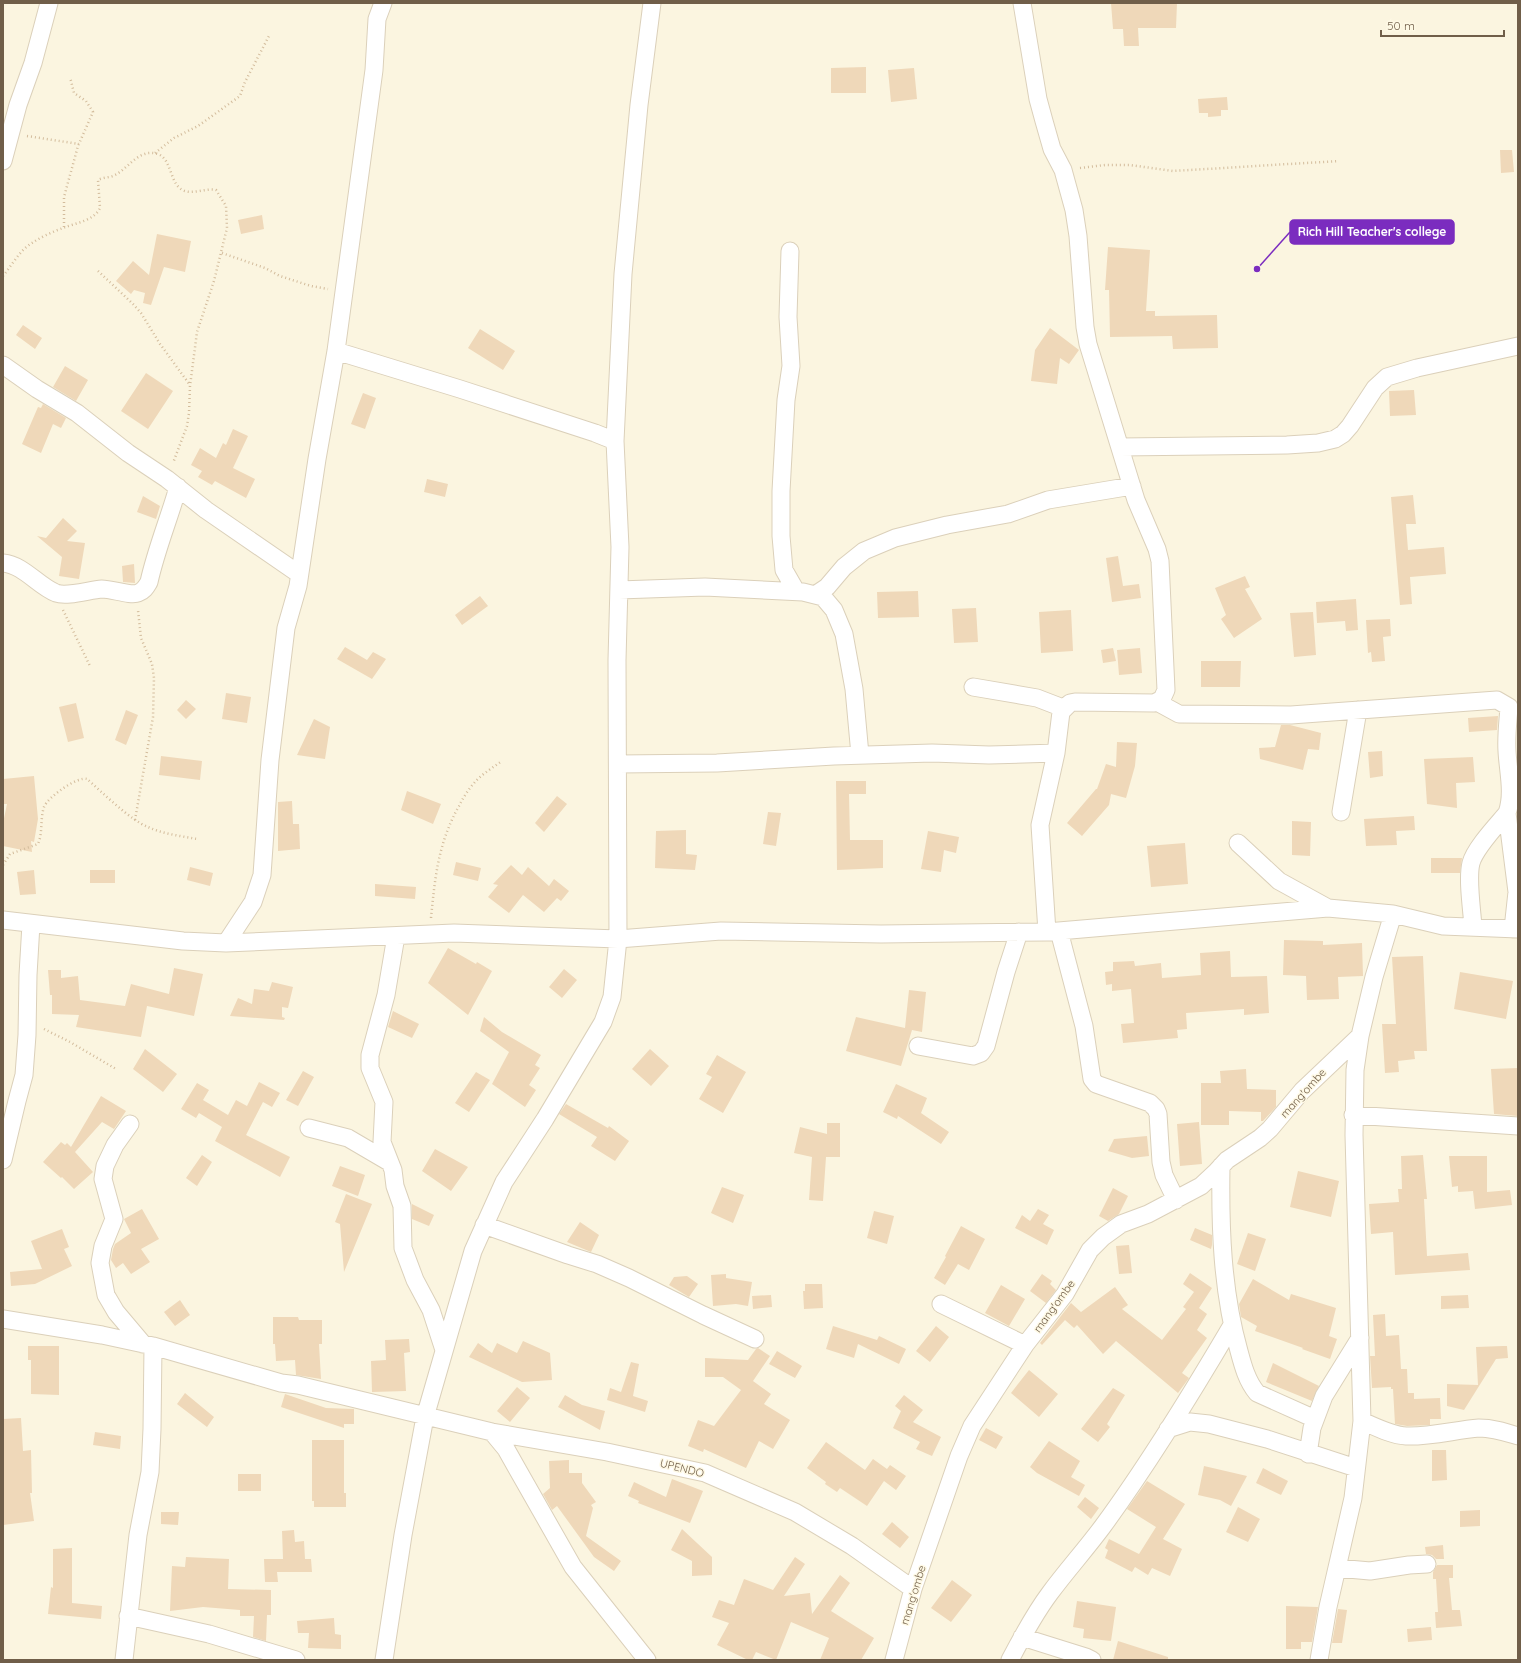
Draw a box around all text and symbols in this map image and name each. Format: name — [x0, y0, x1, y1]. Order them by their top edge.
scale bar — [1381, 12, 1504, 38]
text: 50 m — [1387, 18, 1415, 33]
callout: Rich Hill Teacher's college — [1290, 220, 1454, 244]
text: Rich Hill Teacher's college — [1298, 224, 1446, 239]
street label: mang'ombe — [1277, 1065, 1329, 1121]
street label: mang'ombe — [1030, 1277, 1078, 1335]
street label: UPENDO — [658, 1456, 706, 1480]
street label: mang'ombe — [897, 1563, 929, 1627]

